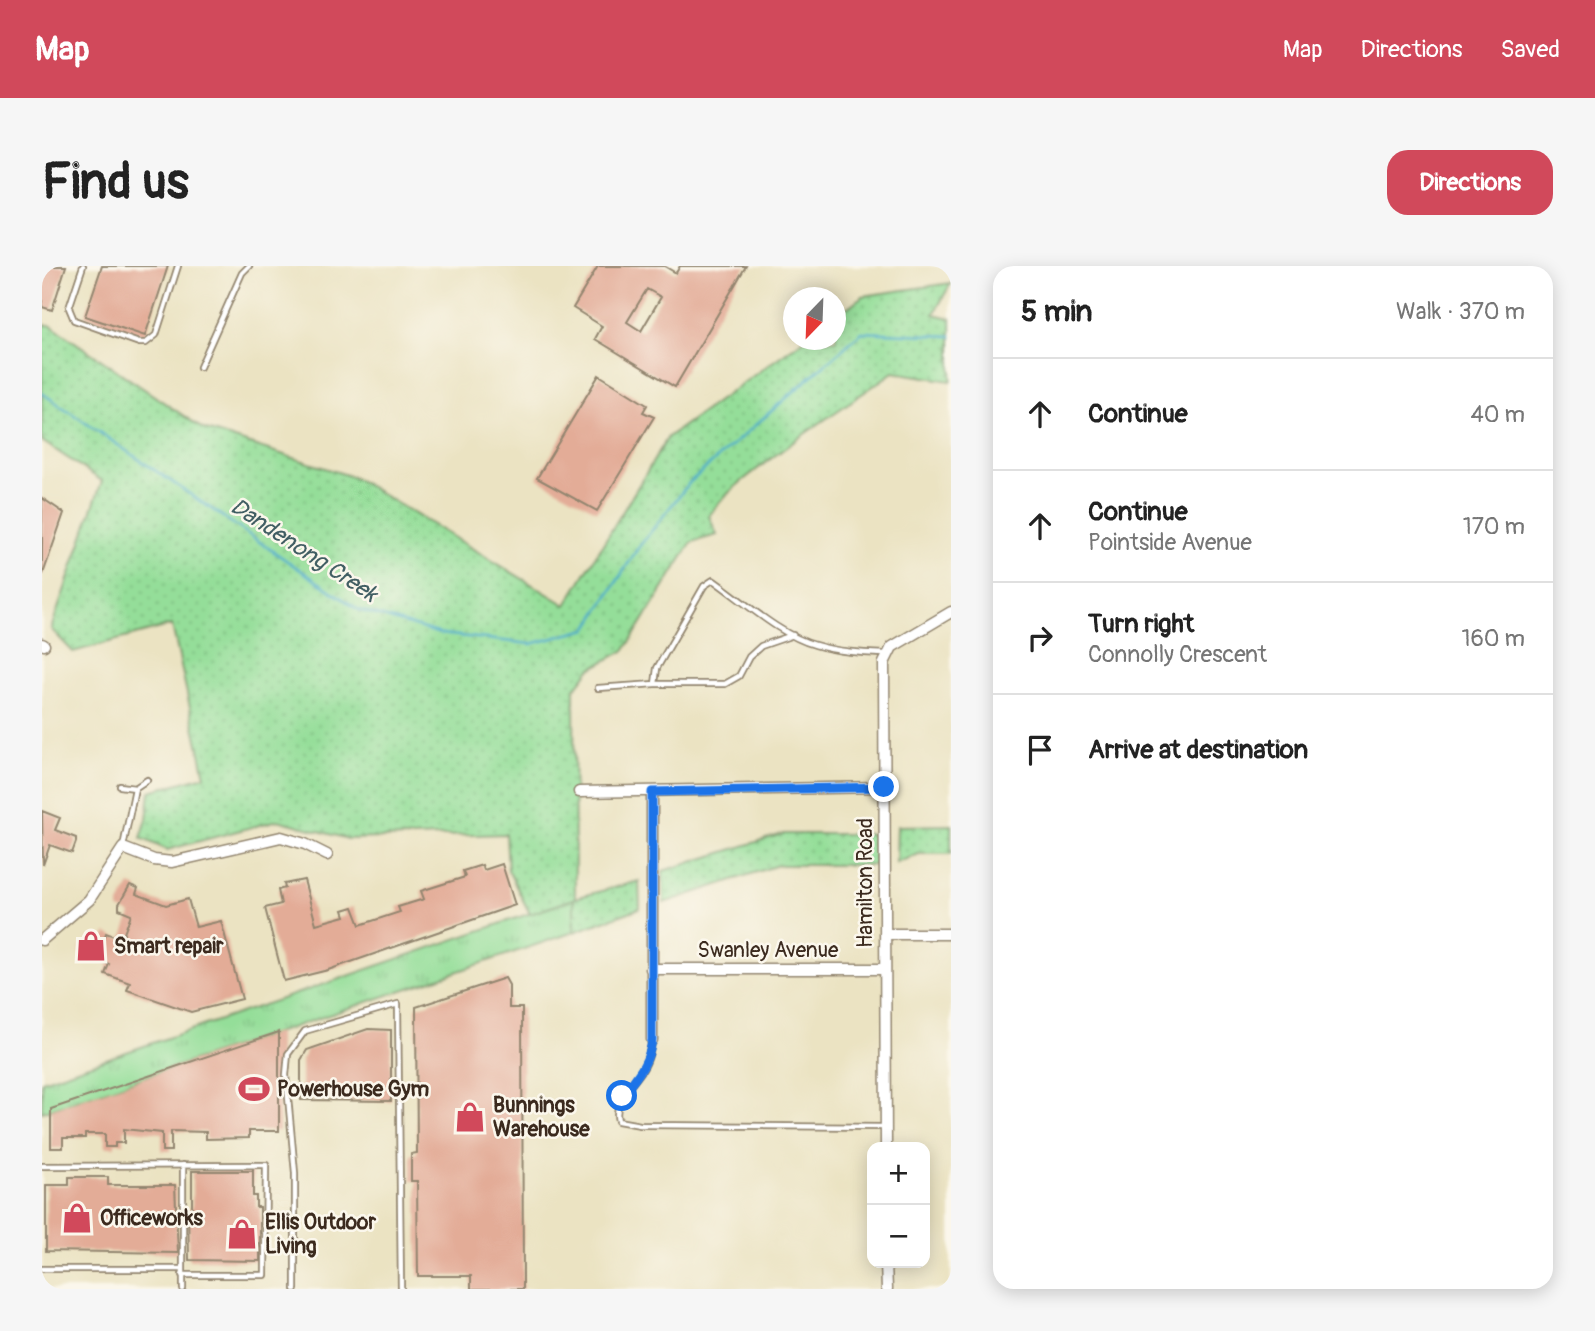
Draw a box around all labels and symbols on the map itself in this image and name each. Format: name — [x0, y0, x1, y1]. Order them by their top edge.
north arrow — [783, 287, 846, 350]
water label: Dandenong Creek — [225, 492, 385, 610]
route end — [868, 771, 899, 802]
street label: Hamilton Road — [852, 818, 879, 948]
shop icon: Smart repair — [74, 929, 108, 963]
place label: Smart repair — [114, 933, 224, 960]
street label: Swanley Avenue — [698, 937, 839, 964]
sports icon: Powerhouse Gym — [237, 1072, 271, 1106]
place label: Powerhouse Gym — [277, 1076, 430, 1103]
route start — [606, 1080, 637, 1111]
place label: Bunnings Warehouse — [493, 1092, 590, 1143]
shop icon: Bunnings Warehouse — [453, 1100, 487, 1134]
shop icon: Officeworks — [60, 1201, 94, 1235]
place label: Officeworks — [100, 1205, 204, 1232]
place label: Ellis Outdoor Living — [265, 1209, 376, 1260]
shop icon: Ellis Outdoor Living — [225, 1217, 259, 1251]

